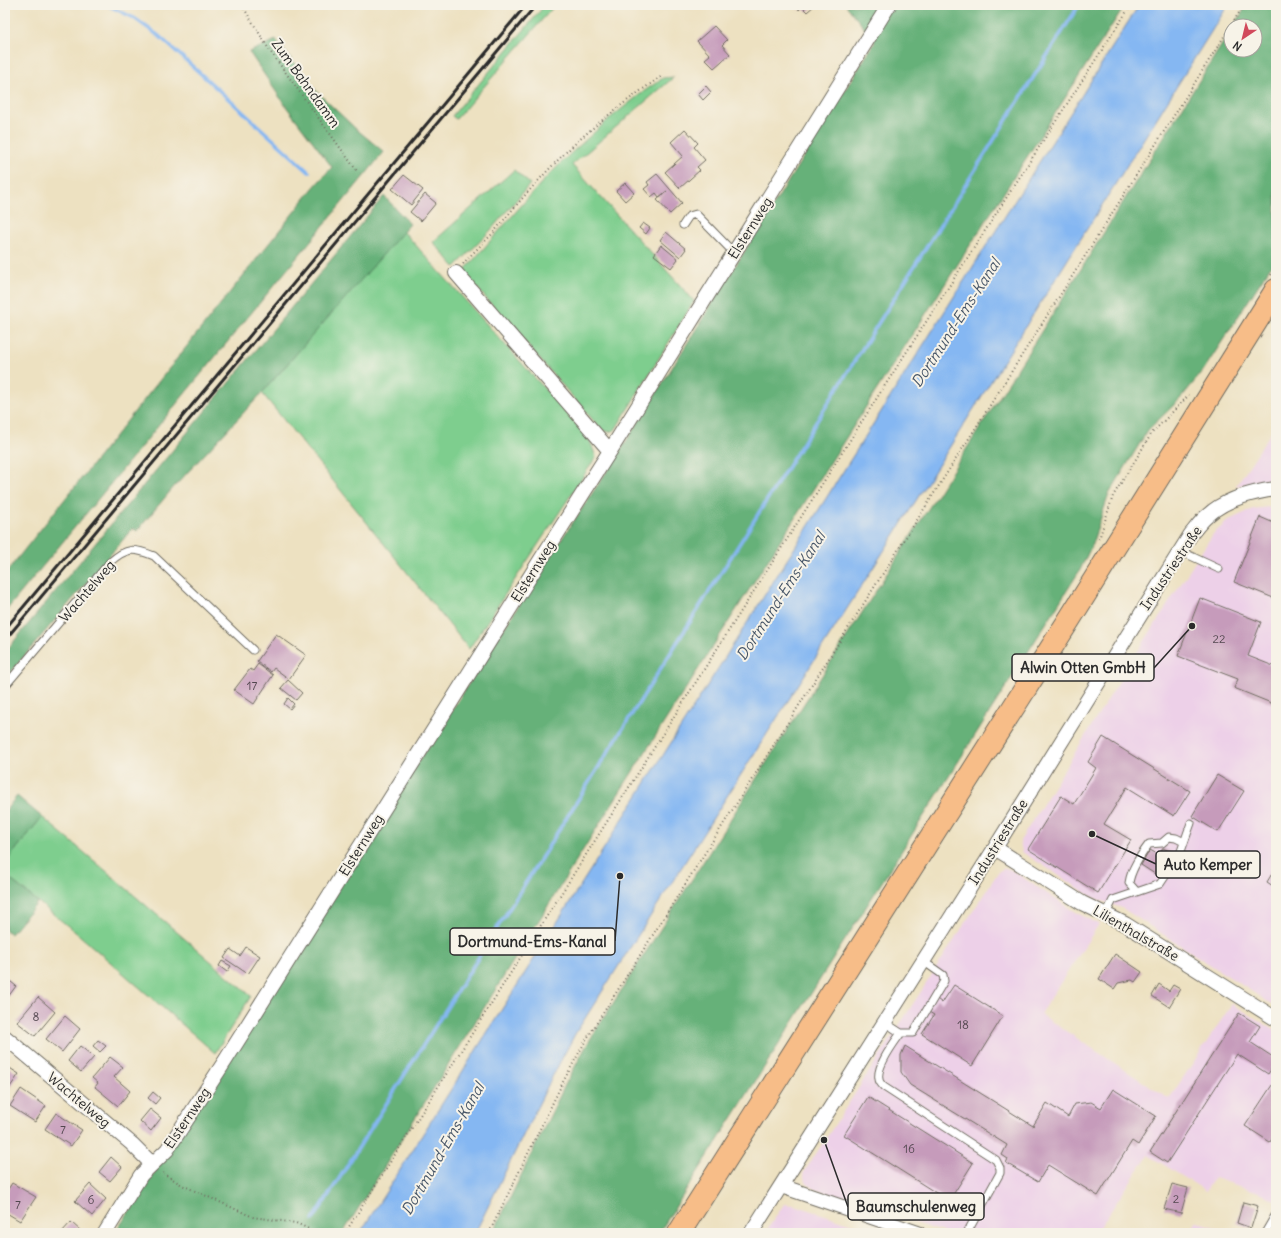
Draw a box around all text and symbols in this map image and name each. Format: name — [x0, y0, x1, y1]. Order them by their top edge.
north arrow — [1223, 18, 1263, 58]
street label: Zum Bahndamm — [268, 35, 344, 131]
text: N — [1230, 38, 1244, 54]
street label: Elsternweg — [724, 194, 776, 262]
water label: Dortmund-Ems-Kanal — [907, 253, 1006, 390]
street label: Industriestraße — [1136, 522, 1206, 614]
water label: Dortmund-Ems-Kanal — [732, 526, 831, 663]
street label: Elsternweg — [507, 537, 559, 605]
street label: Wachtelweg — [55, 556, 119, 626]
house number: 22 — [1212, 631, 1226, 646]
callout: Alwin Otten GmbH — [1012, 654, 1154, 681]
text: Alwin Otten GmbH — [1020, 658, 1146, 677]
house number: 17 — [247, 678, 257, 693]
street label: Industriestraße — [964, 796, 1032, 888]
street label: Elsternweg — [335, 811, 387, 879]
callout: Auto Kemper — [1156, 851, 1260, 878]
text: Auto Kemper — [1164, 855, 1253, 875]
street label: Lilienthalstraße — [1090, 901, 1182, 965]
callout: Dortmund-Ems-Kanal — [450, 928, 615, 955]
text: Dortmund-Ems-Kanal — [457, 932, 607, 951]
house number: 8 — [33, 1009, 40, 1024]
house number: 18 — [957, 1017, 969, 1032]
street label: Wachtelweg — [44, 1068, 114, 1132]
water label: Dortmund-Ems-Kanal — [397, 1077, 489, 1218]
street label: Elsternweg — [160, 1084, 214, 1152]
house number: 7 — [60, 1122, 66, 1137]
house number: 16 — [903, 1141, 915, 1156]
house number: 2 — [1173, 1191, 1180, 1206]
house number: 6 — [88, 1192, 95, 1207]
callout: Baumschulenweg — [848, 1193, 984, 1220]
house number: 7 — [15, 1197, 21, 1212]
text: Baumschulenweg — [856, 1197, 976, 1217]

